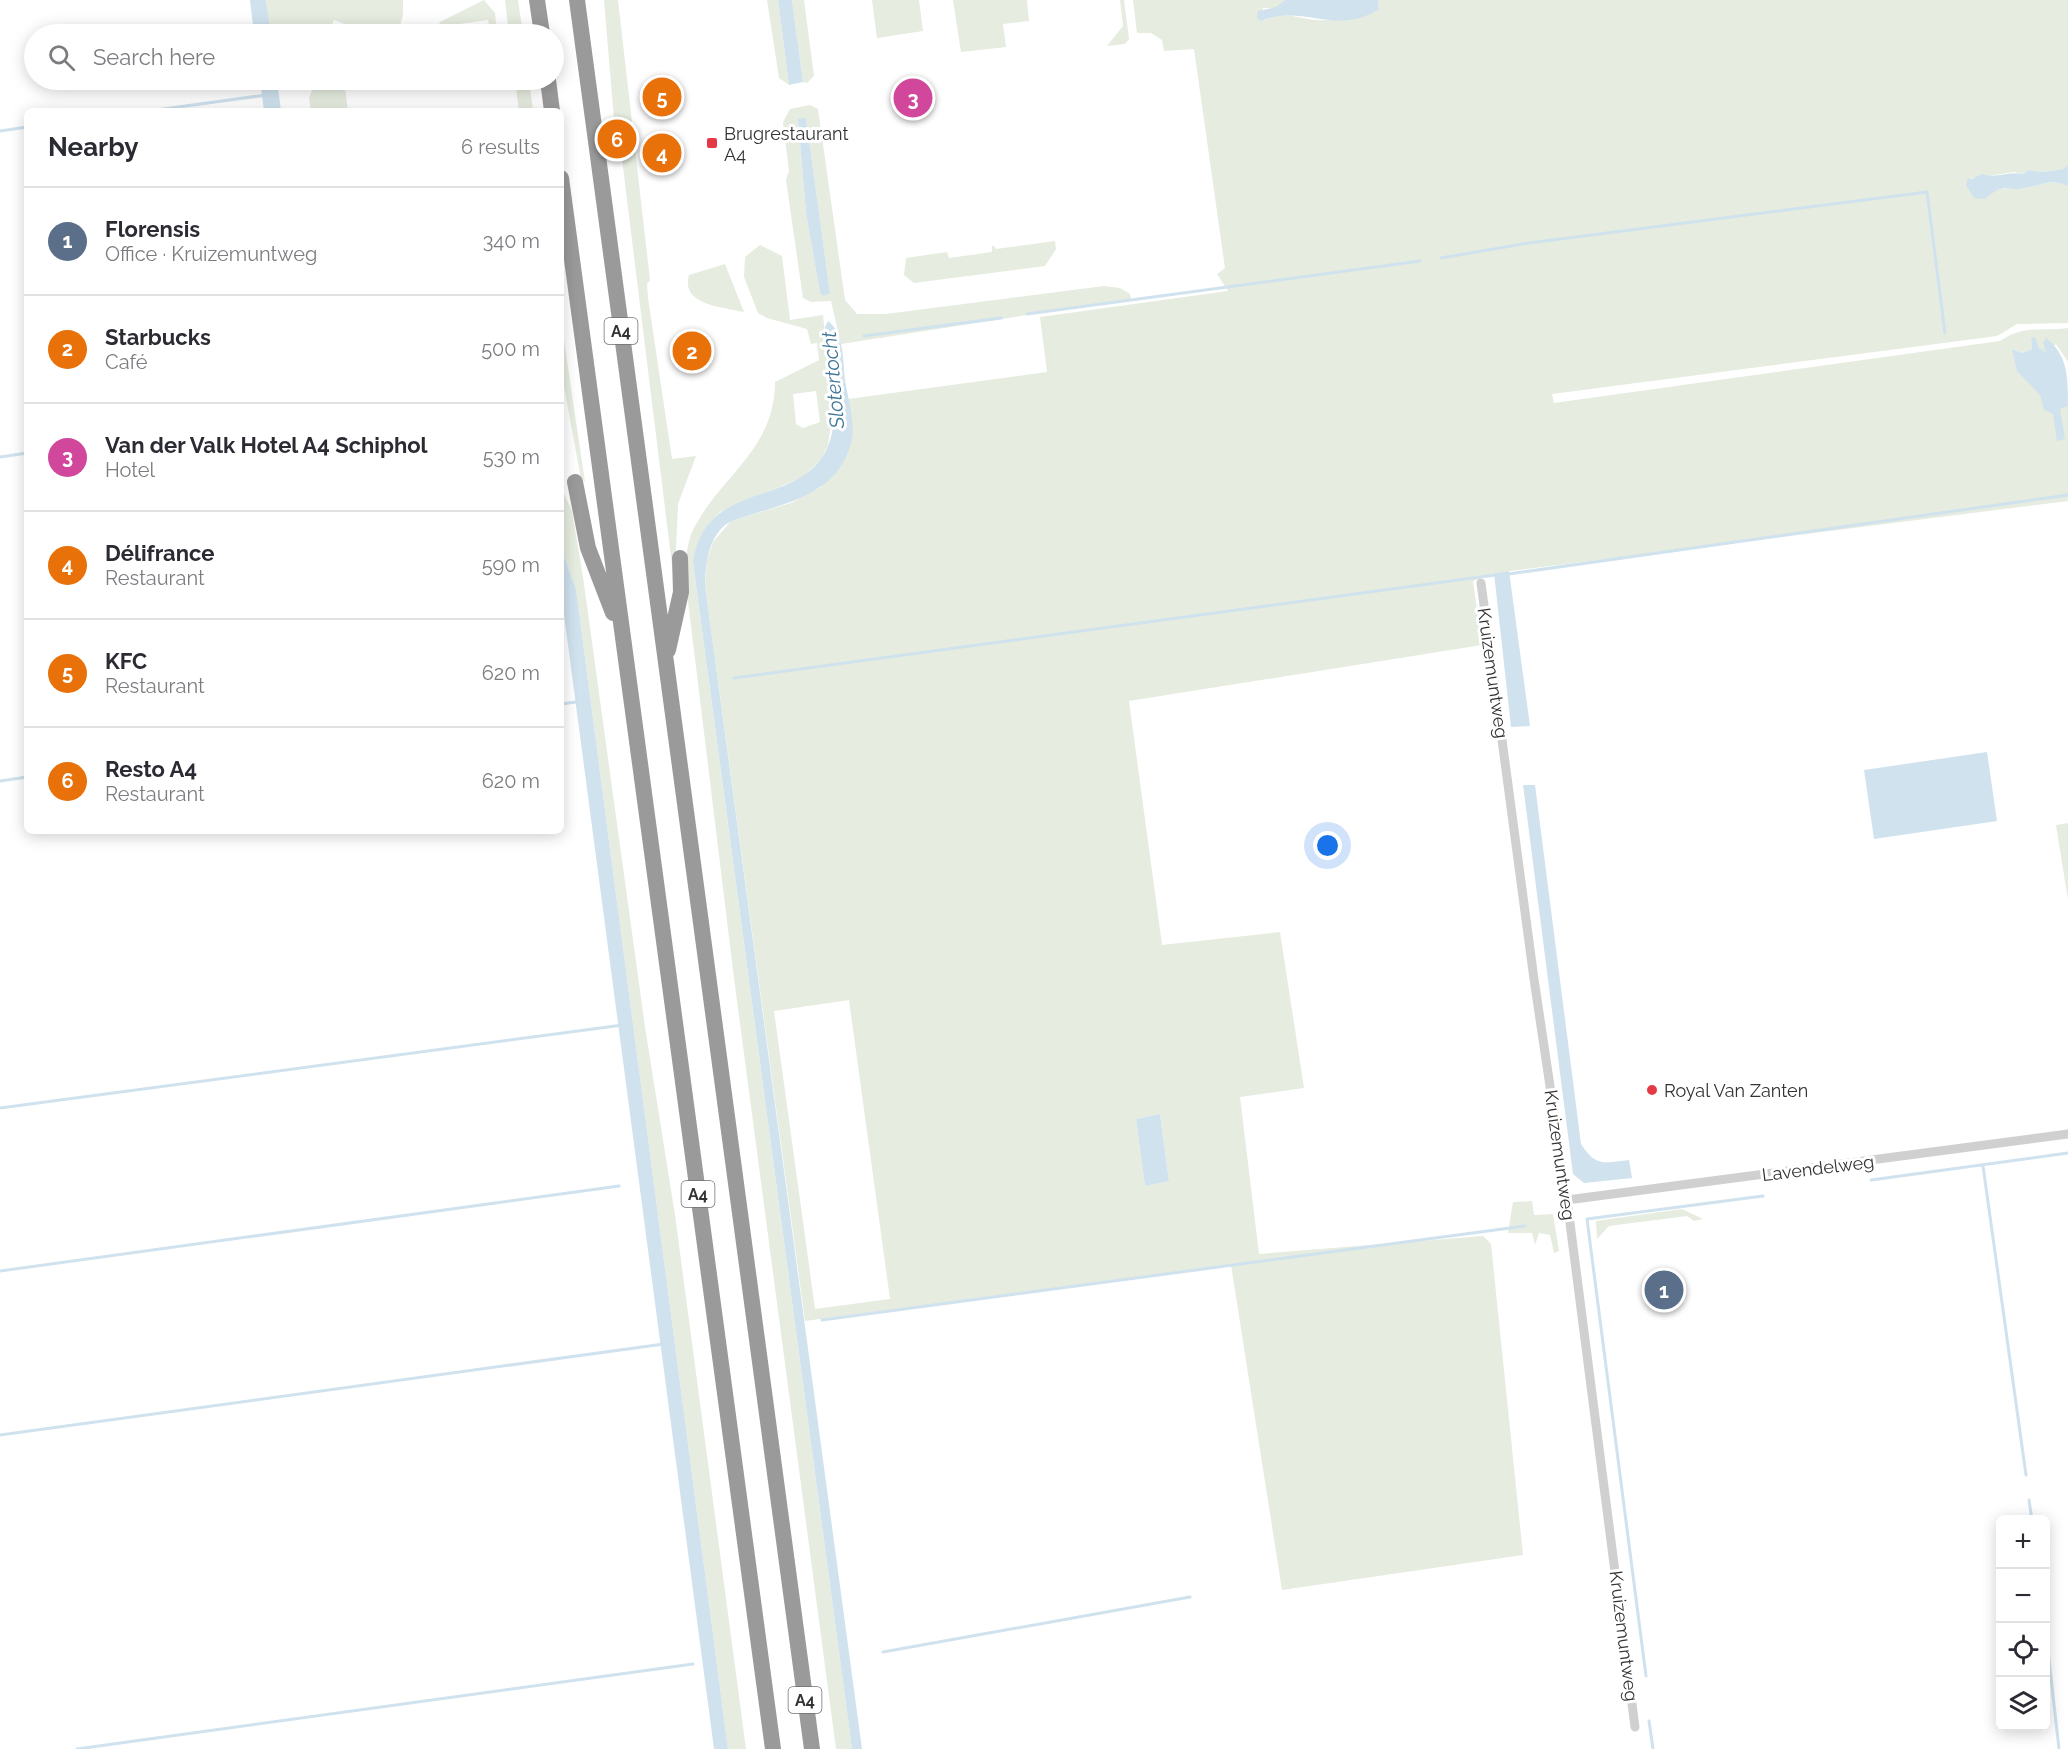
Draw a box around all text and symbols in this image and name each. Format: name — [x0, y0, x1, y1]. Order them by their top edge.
search box — [24, 24, 564, 90]
icon: search — [45, 41, 78, 74]
text: Search here — [93, 44, 215, 70]
pin: 5 — [642, 74, 682, 120]
pin: 3 — [894, 76, 932, 120]
pin: 6 — [598, 116, 636, 162]
place label: Brugrestaurant A4 — [724, 123, 848, 165]
pin: 4 — [642, 130, 682, 176]
text: Nearby — [48, 132, 138, 162]
text: 6 results — [461, 135, 540, 159]
marker: Brugrestaurant A4 — [705, 136, 719, 150]
text: Florensis — [105, 216, 200, 242]
text: 1 — [63, 229, 72, 253]
text: 340 m — [483, 229, 540, 253]
text: Office · Kruizemuntweg — [105, 242, 317, 266]
road number: A4 — [604, 318, 638, 344]
text: Starbucks — [105, 324, 211, 350]
pin: 2 — [672, 328, 712, 374]
water label: Slotertocht — [817, 330, 849, 431]
text: 2 — [62, 337, 73, 361]
text: 500 m — [481, 337, 540, 361]
text: Café — [105, 350, 148, 374]
text: Van der Valk Hotel A4 Schiphol — [105, 432, 428, 458]
text: 3 — [62, 445, 73, 469]
text: 530 m — [483, 445, 540, 469]
text: Hotel — [105, 458, 155, 482]
text: Délifrance — [105, 540, 215, 566]
text: 4 — [62, 553, 73, 577]
text: 590 m — [482, 553, 540, 577]
text: Restaurant — [105, 566, 205, 590]
street label: Kruizemuntweg — [1473, 606, 1513, 740]
text: KFC — [105, 648, 147, 674]
text: 5 — [62, 661, 73, 685]
text: 620 m — [482, 661, 540, 685]
text: Restaurant — [105, 674, 205, 698]
text: Resto A4 — [105, 756, 197, 782]
text: 6 — [61, 769, 74, 793]
text: 620 m — [482, 769, 540, 793]
text: Restaurant — [105, 782, 205, 806]
your location — [1313, 831, 1342, 860]
place label: Royal Van Zanten — [1664, 1080, 1808, 1101]
marker: Royal Van Zanten — [1645, 1083, 1659, 1097]
street label: Kruizemuntweg — [1540, 1088, 1580, 1222]
street label: Lavendelweg — [1761, 1151, 1875, 1185]
road number: A4 — [682, 1181, 714, 1207]
pin: 1 — [1644, 1268, 1684, 1312]
map controls — [1996, 1515, 2050, 1731]
button: + — [1996, 1515, 2050, 1569]
button: − — [1996, 1569, 2050, 1623]
street label: Kruizemuntweg — [1606, 1570, 1642, 1702]
button: locate — [1996, 1623, 2050, 1677]
button: layers — [1996, 1677, 2050, 1731]
road number: A4 — [788, 1687, 822, 1713]

